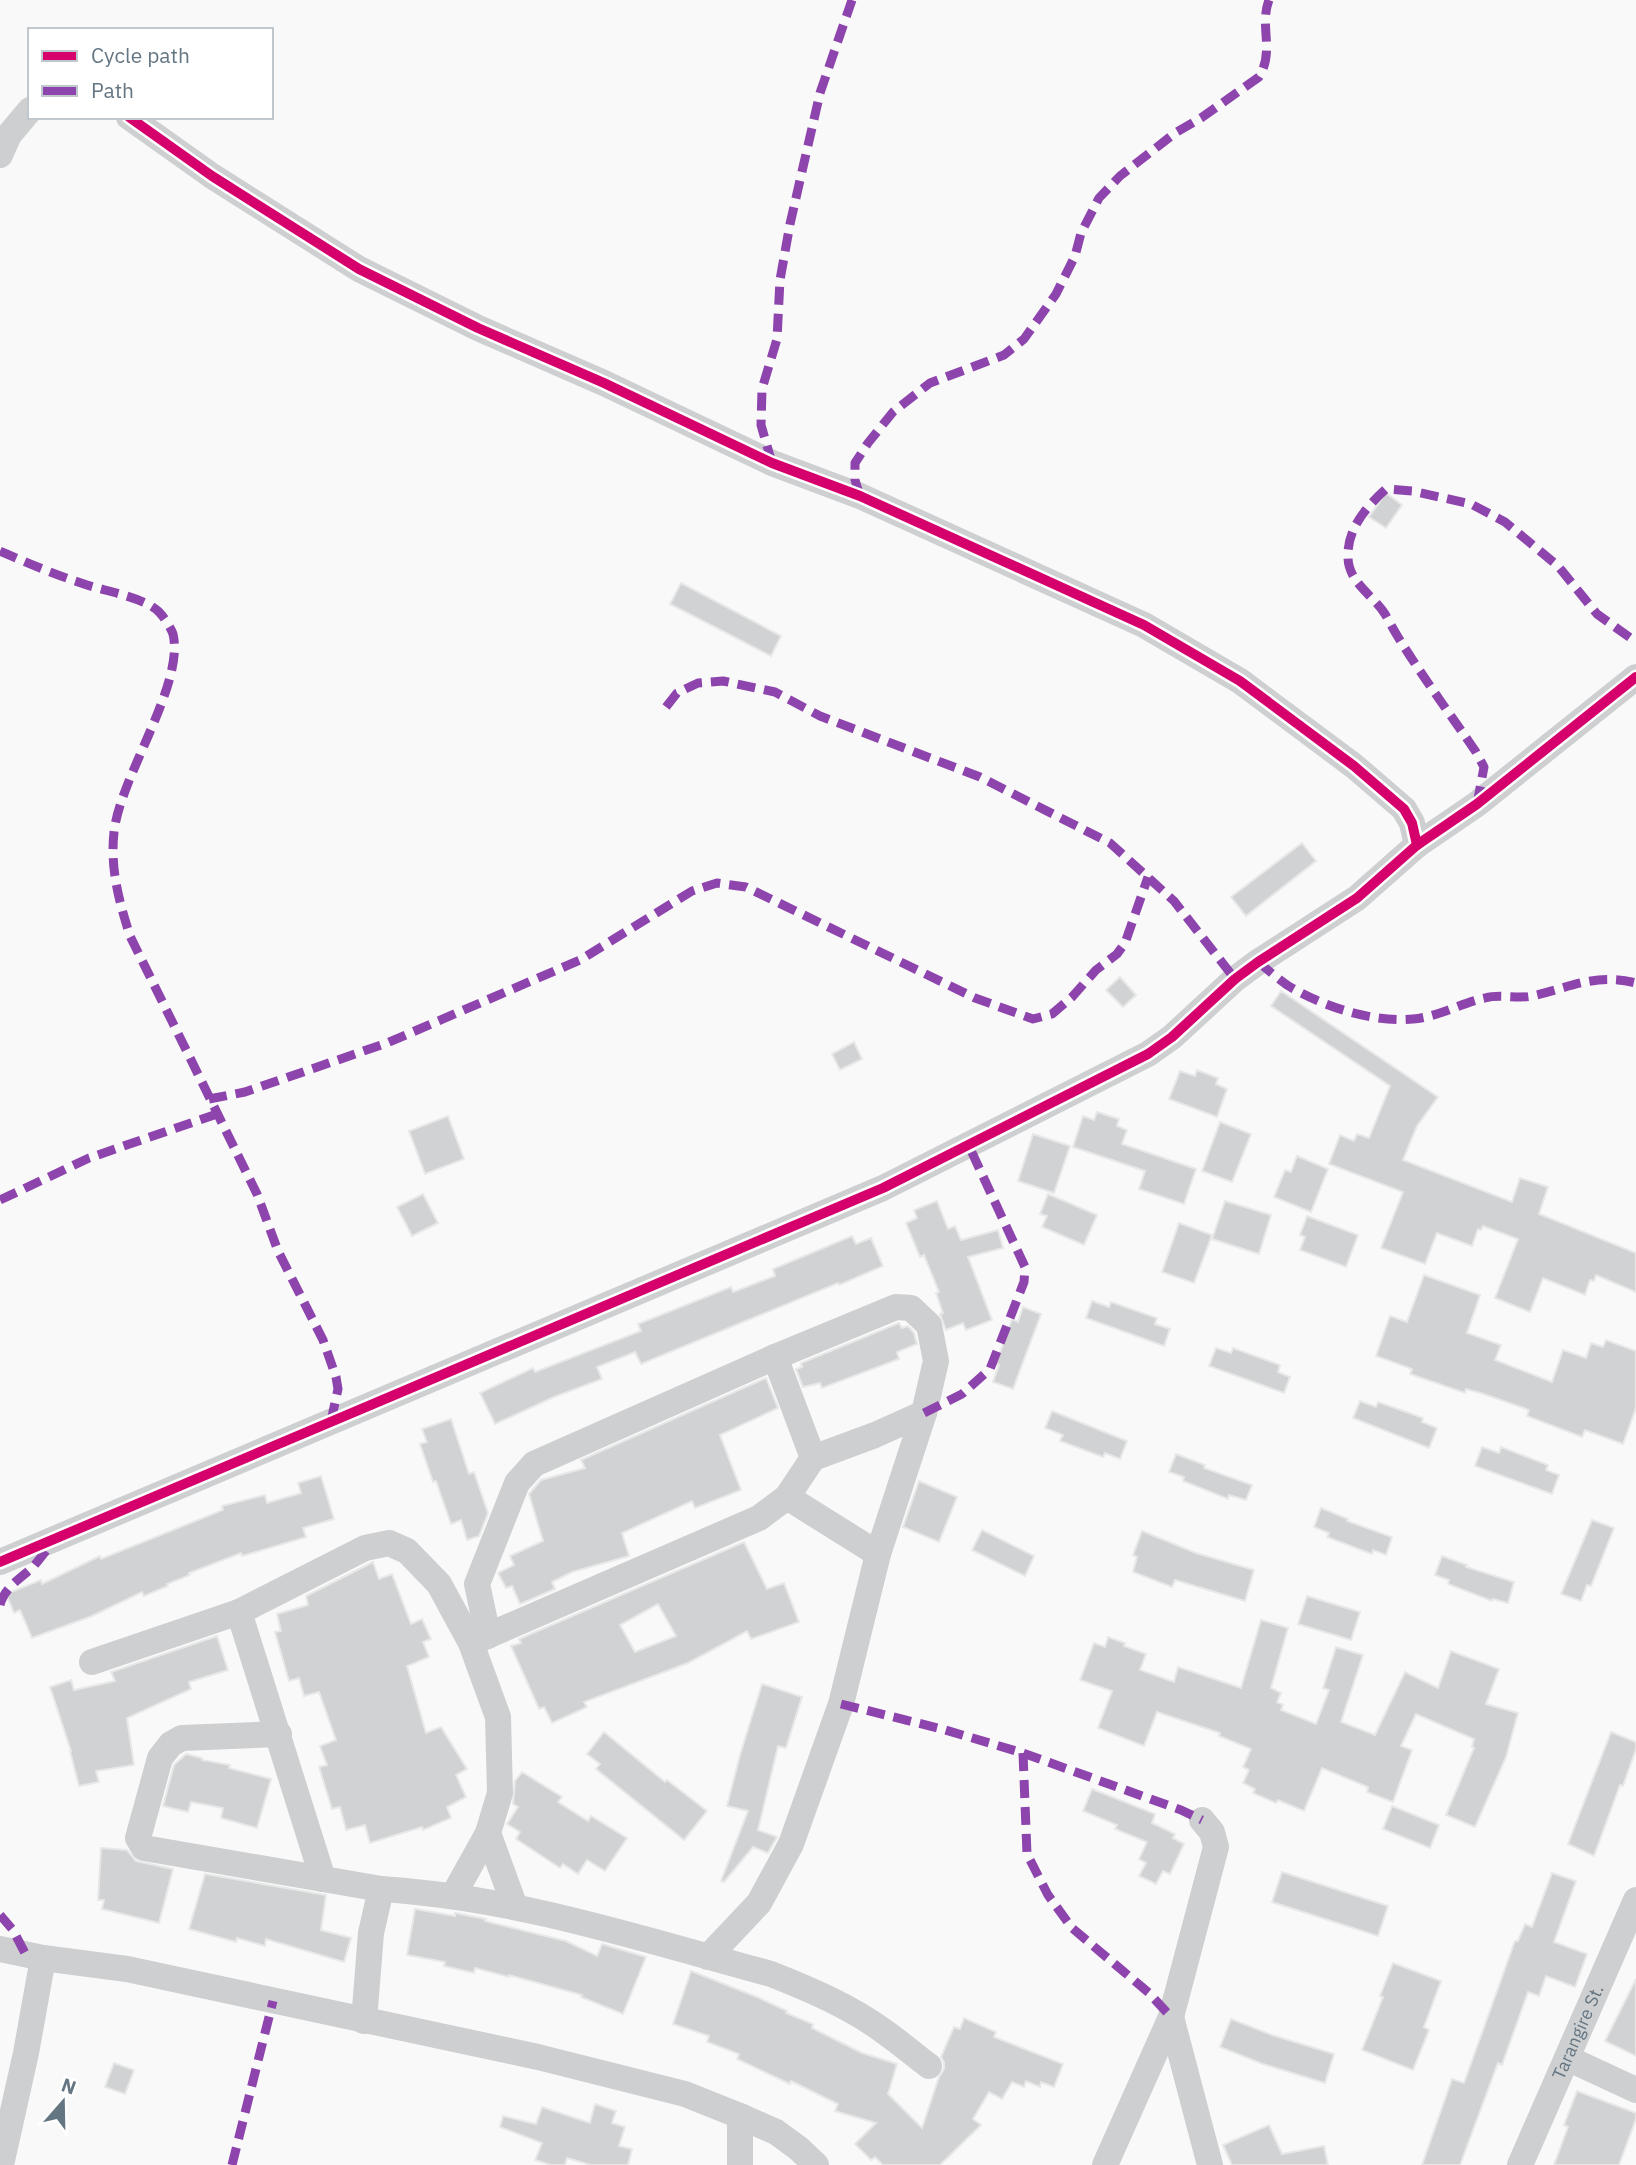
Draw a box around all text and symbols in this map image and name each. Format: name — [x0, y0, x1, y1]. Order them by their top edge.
legend — [28, 28, 273, 119]
text: Cycle path — [91, 41, 190, 69]
text: Path — [91, 76, 134, 104]
street label: Tarangire St. — [1547, 1981, 1609, 2083]
north arrow — [28, 2067, 98, 2137]
text: N — [58, 2072, 79, 2100]

